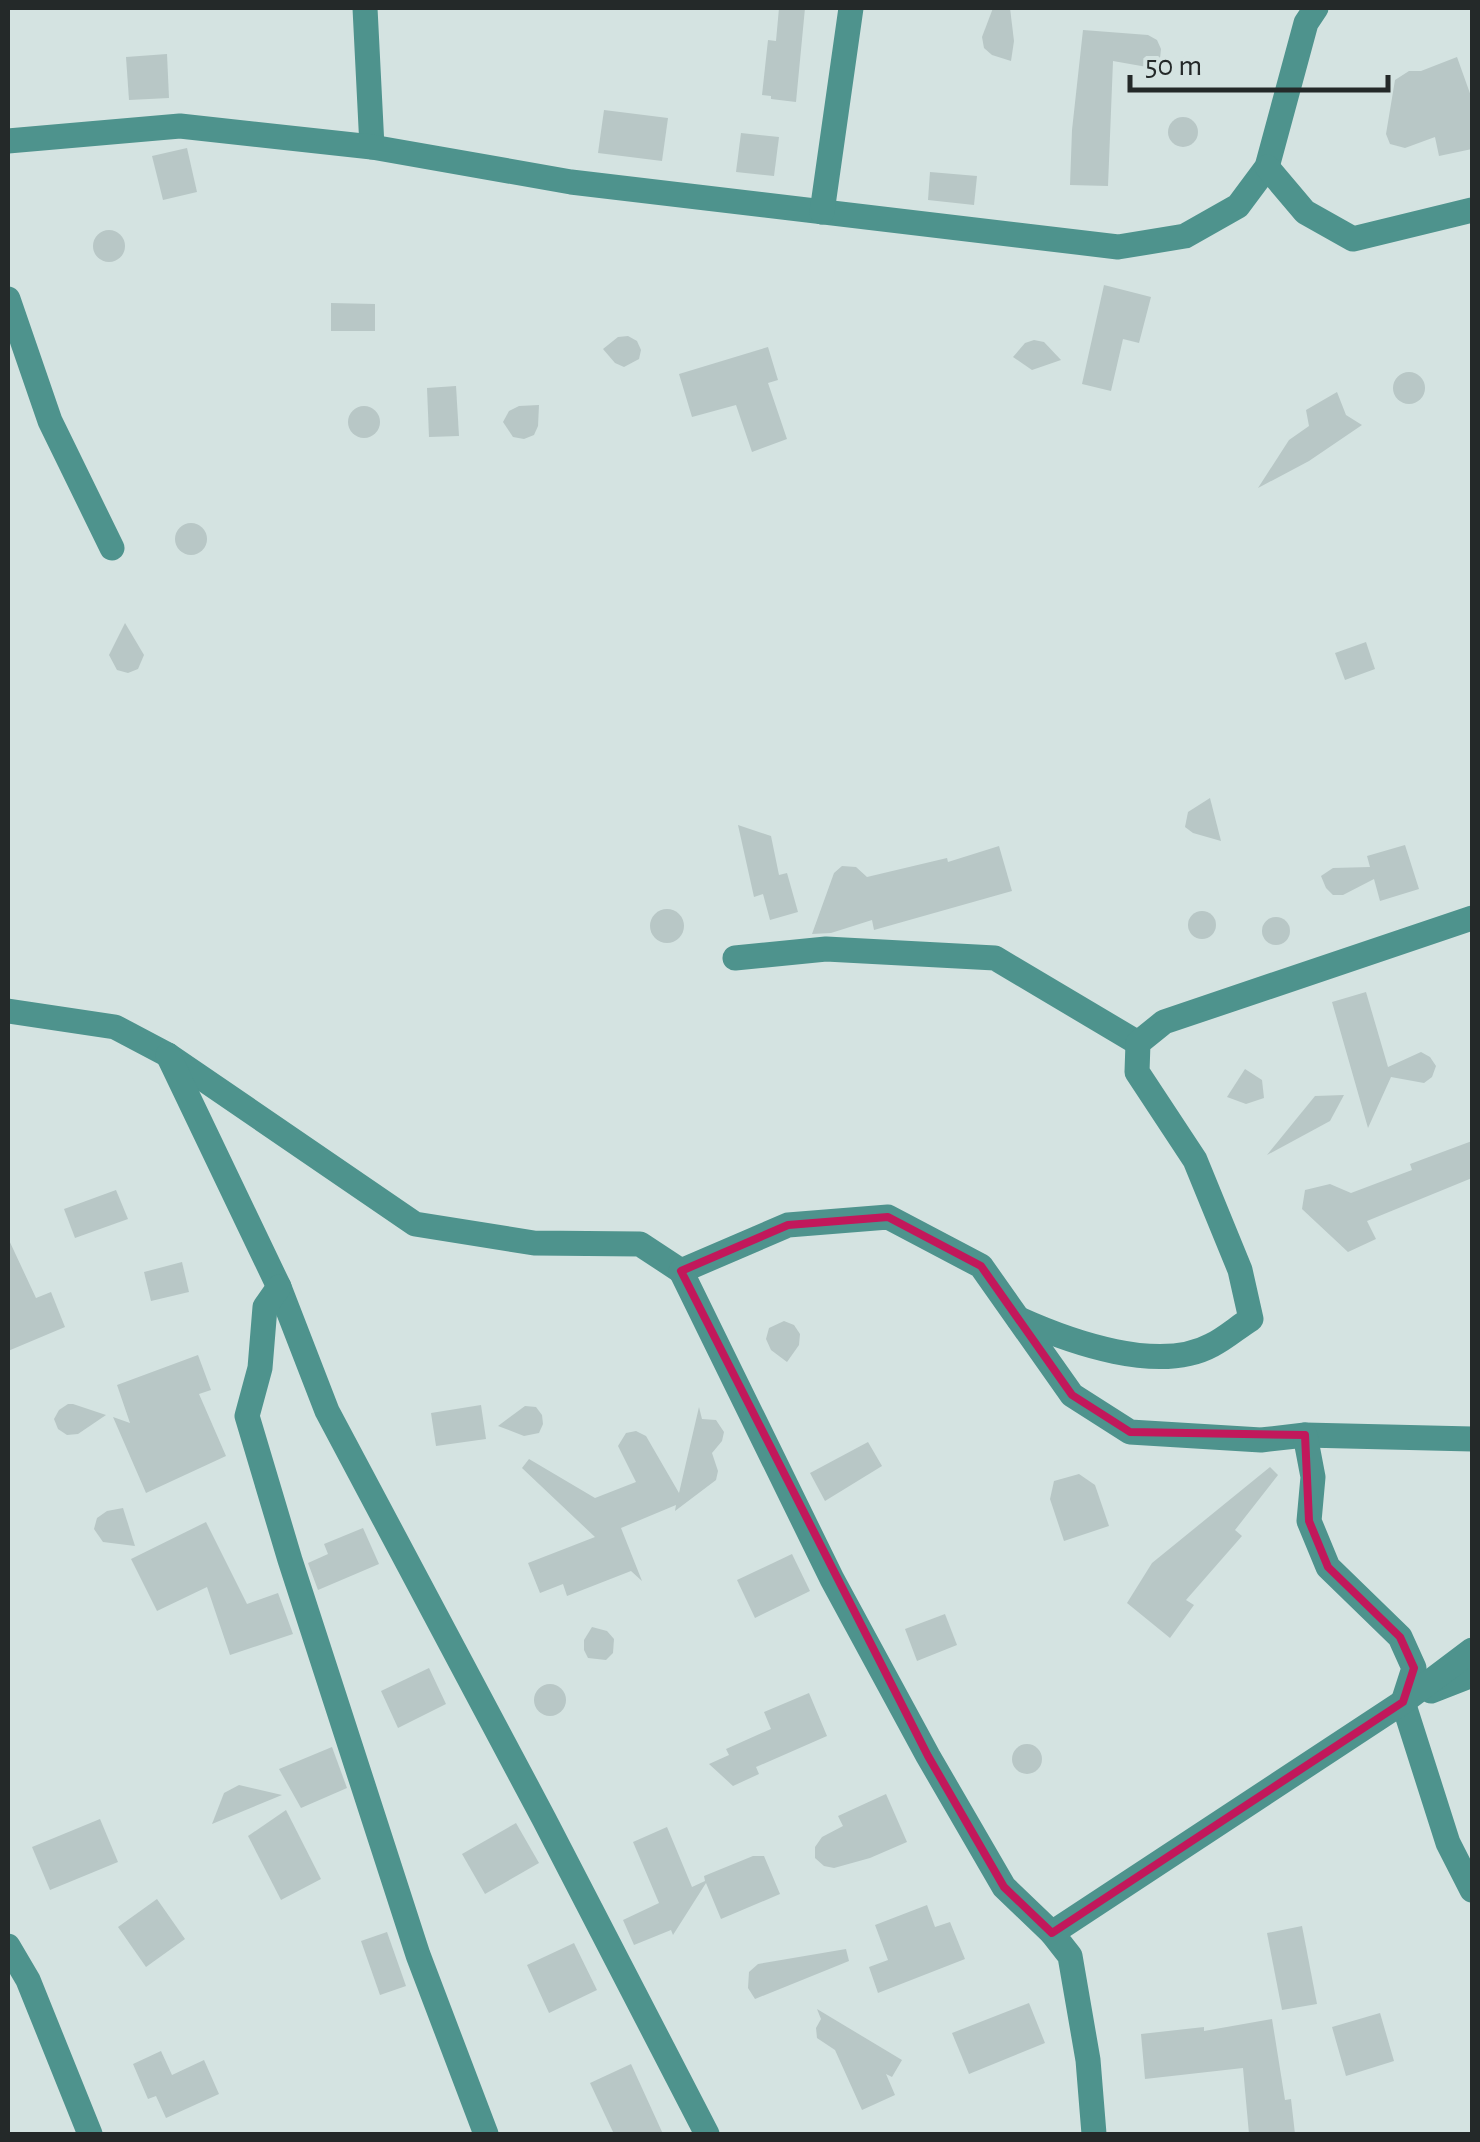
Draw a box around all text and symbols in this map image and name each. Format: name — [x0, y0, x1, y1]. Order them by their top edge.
scale bar — [1130, 30, 1388, 92]
text: 50 m — [1145, 51, 1202, 81]

